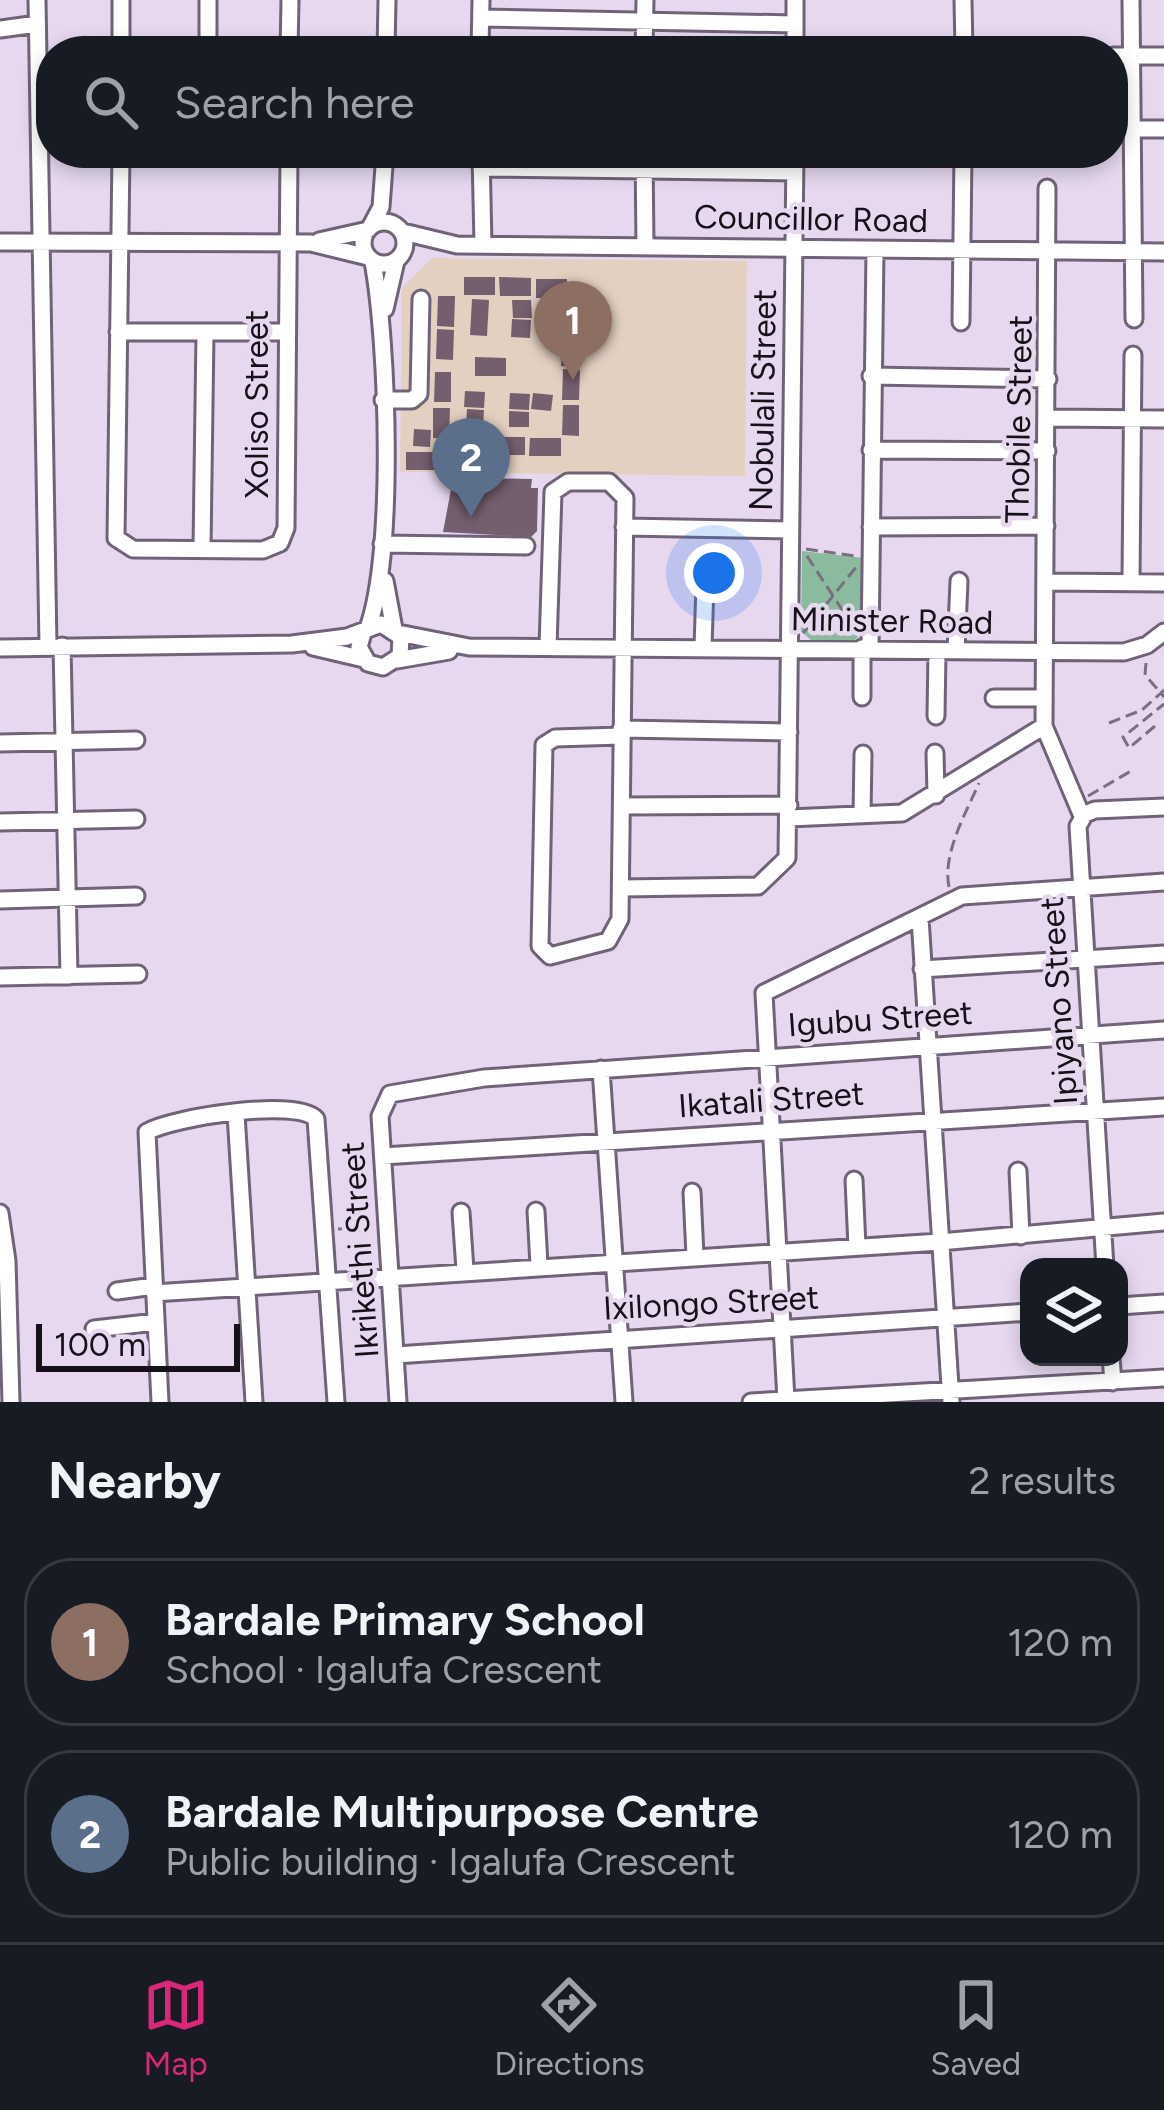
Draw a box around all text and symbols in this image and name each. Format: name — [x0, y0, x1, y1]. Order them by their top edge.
search box — [36, 36, 1128, 168]
icon: search — [78, 69, 144, 135]
text: Search here — [174, 75, 414, 129]
street label: Councillor Road — [694, 197, 928, 240]
pin: 1 — [534, 281, 612, 380]
street label: Nobulali Street — [741, 289, 784, 511]
street label: Xoliso Street — [237, 310, 276, 498]
street label: Thobile Street — [997, 314, 1040, 524]
pin: 2 — [432, 418, 510, 517]
your location — [684, 543, 744, 603]
street label: Minister Road — [790, 599, 994, 642]
street label: Ipiyano Street — [1032, 896, 1085, 1106]
street label: Igubu Street — [786, 993, 974, 1044]
street label: Ikatali Street — [677, 1074, 865, 1125]
street label: Ikrikethi Street — [332, 1141, 387, 1359]
map controls — [1020, 1258, 1128, 1366]
button: layers — [1020, 1258, 1128, 1366]
street label: Ixilongo Street — [602, 1277, 820, 1328]
scale bar — [36, 1318, 240, 1371]
text: 100 m — [54, 1325, 146, 1364]
text: Nearby — [48, 1450, 221, 1511]
text: 2 results — [969, 1457, 1116, 1504]
text: Bardale Primary School — [165, 1592, 645, 1646]
text: 1 — [82, 1619, 98, 1666]
text: 120 m — [1007, 1619, 1113, 1666]
text: School · Igalufa Crescent — [165, 1646, 602, 1693]
text: Bardale Multipurpose Centre — [165, 1784, 759, 1838]
text: 2 — [79, 1811, 101, 1858]
text: 120 m — [1007, 1811, 1113, 1858]
text: Public building · Igalufa Crescent — [165, 1838, 736, 1885]
tab: Map — [143, 1972, 209, 2083]
tab: Directions — [494, 1972, 645, 2083]
tab: Saved — [930, 1972, 1021, 2083]

